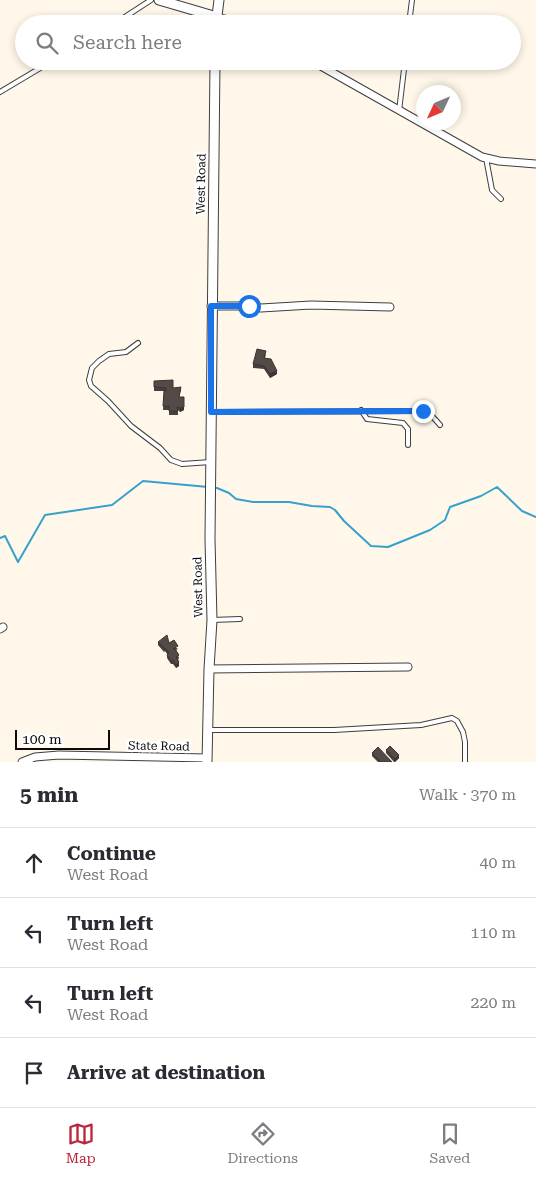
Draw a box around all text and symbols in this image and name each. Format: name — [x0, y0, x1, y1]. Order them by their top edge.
search box — [15, 15, 521, 70]
icon: search — [33, 29, 61, 57]
text: Search here — [73, 31, 182, 54]
north arrow — [416, 85, 461, 130]
street label: West Road — [193, 153, 209, 215]
route start — [238, 295, 261, 318]
route end — [412, 400, 435, 423]
street label: West Road — [190, 556, 206, 618]
scale bar — [15, 727, 110, 750]
text: 100 m — [22, 731, 62, 747]
street label: State Road — [128, 738, 190, 754]
text: 5 min — [20, 783, 78, 807]
text: Walk · 370 m — [419, 785, 516, 804]
text: Continue — [67, 842, 156, 865]
icon: ahead — [20, 849, 48, 877]
text: 40 m — [479, 853, 516, 872]
text: West Road — [67, 865, 148, 884]
text: Turn left — [67, 912, 153, 935]
icon: left — [20, 919, 48, 947]
text: 110 m — [470, 923, 516, 942]
text: West Road — [67, 935, 148, 954]
text: Turn left — [67, 982, 153, 1005]
icon: left — [20, 989, 48, 1017]
text: 220 m — [470, 993, 516, 1012]
text: West Road — [67, 1005, 148, 1024]
icon: arrive — [20, 1059, 48, 1087]
text: Arrive at destination — [67, 1061, 265, 1084]
tab: Map — [66, 1120, 96, 1166]
tab: Directions — [227, 1120, 298, 1166]
tab: Saved — [430, 1120, 470, 1166]

